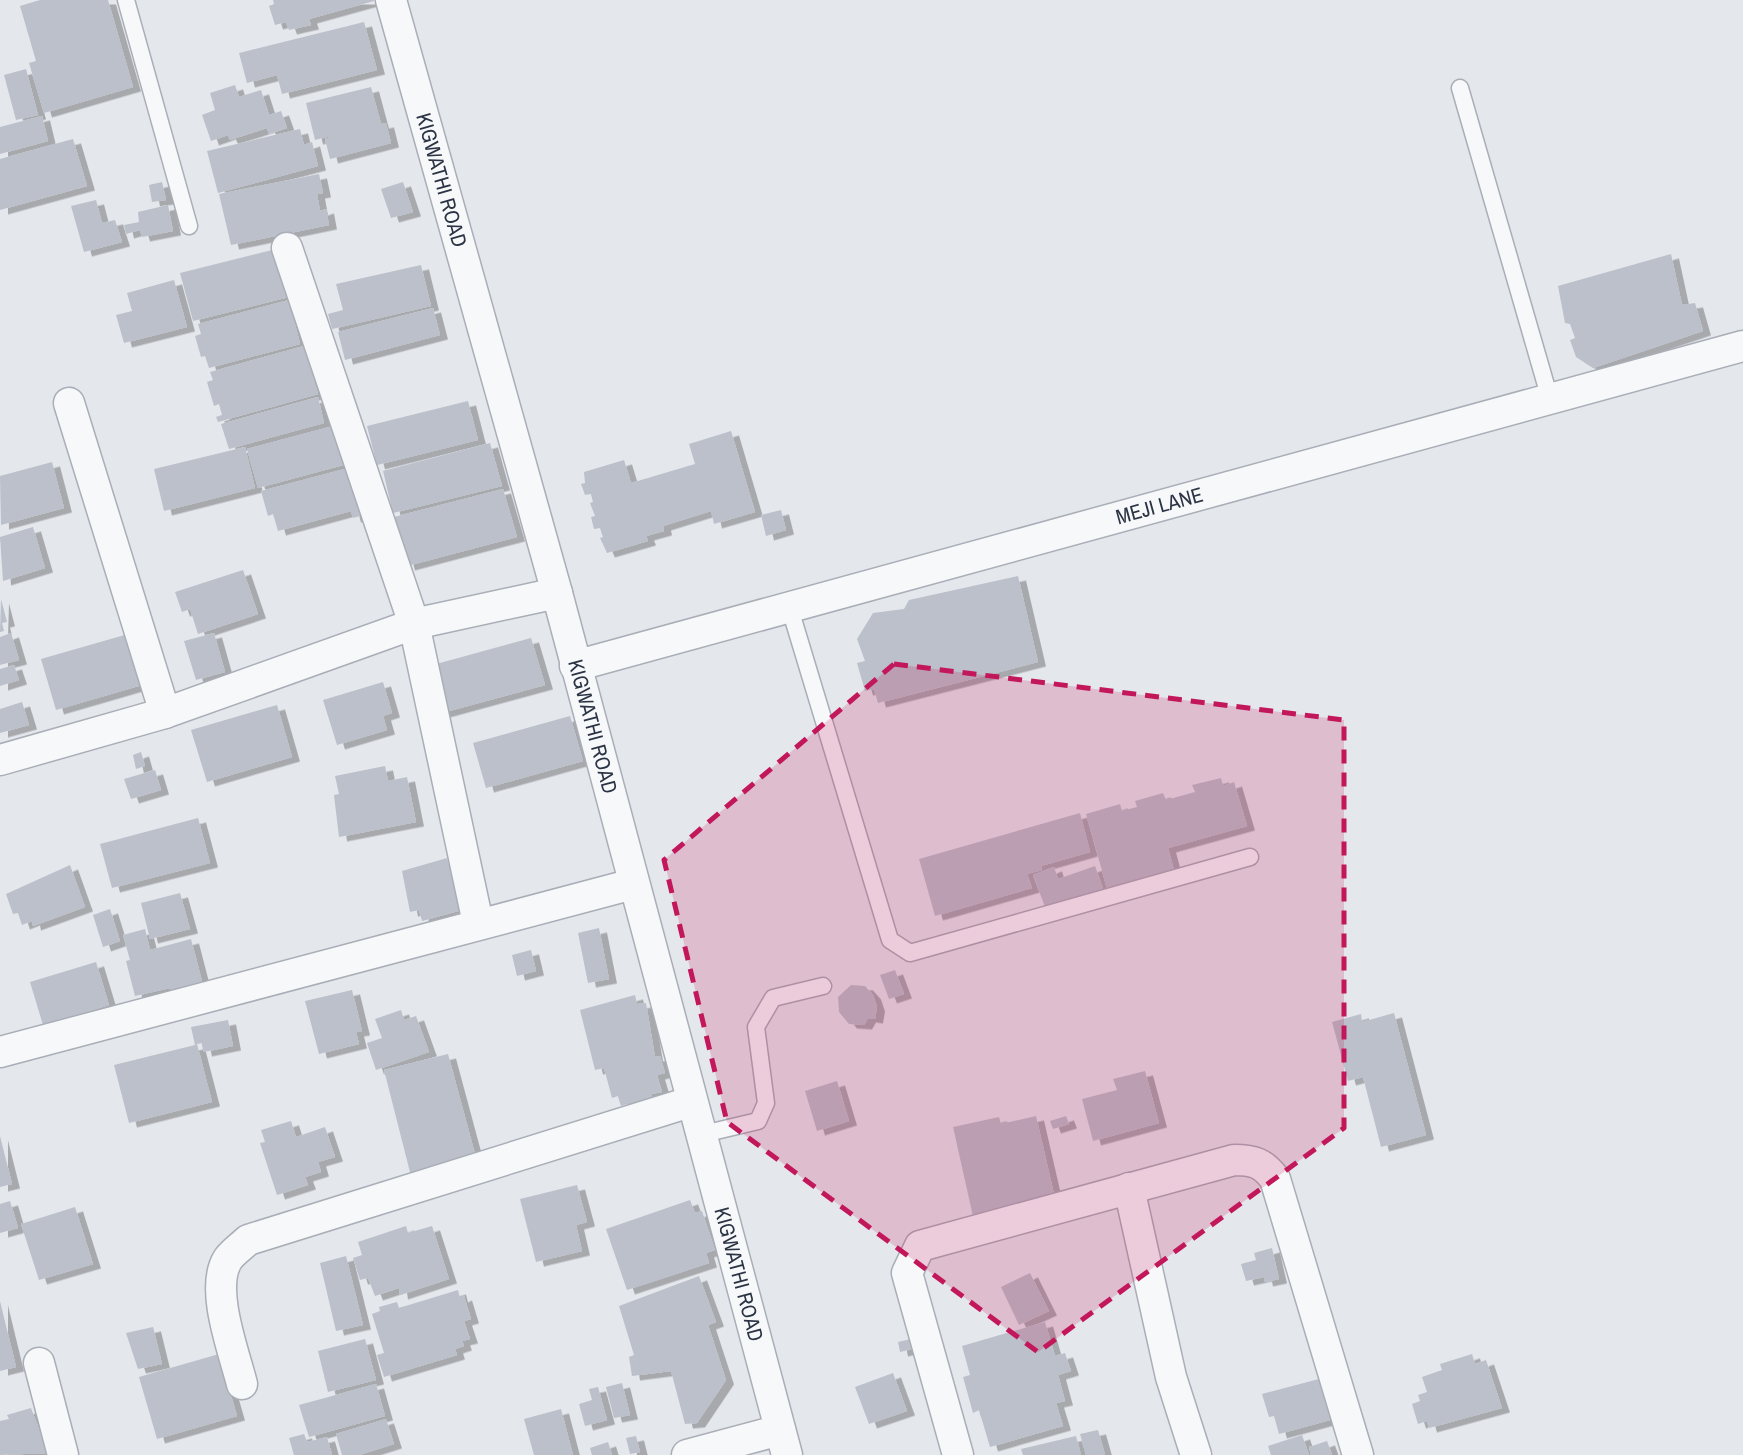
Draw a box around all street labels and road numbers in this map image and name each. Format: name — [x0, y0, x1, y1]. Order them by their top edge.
street label: KIGWATHI ROAD — [409, 110, 474, 250]
street label: MEJI LANE — [1113, 480, 1206, 531]
street label: KIGWATHI ROAD — [561, 656, 625, 797]
street label: KIGWATHI ROAD — [708, 1204, 771, 1345]

